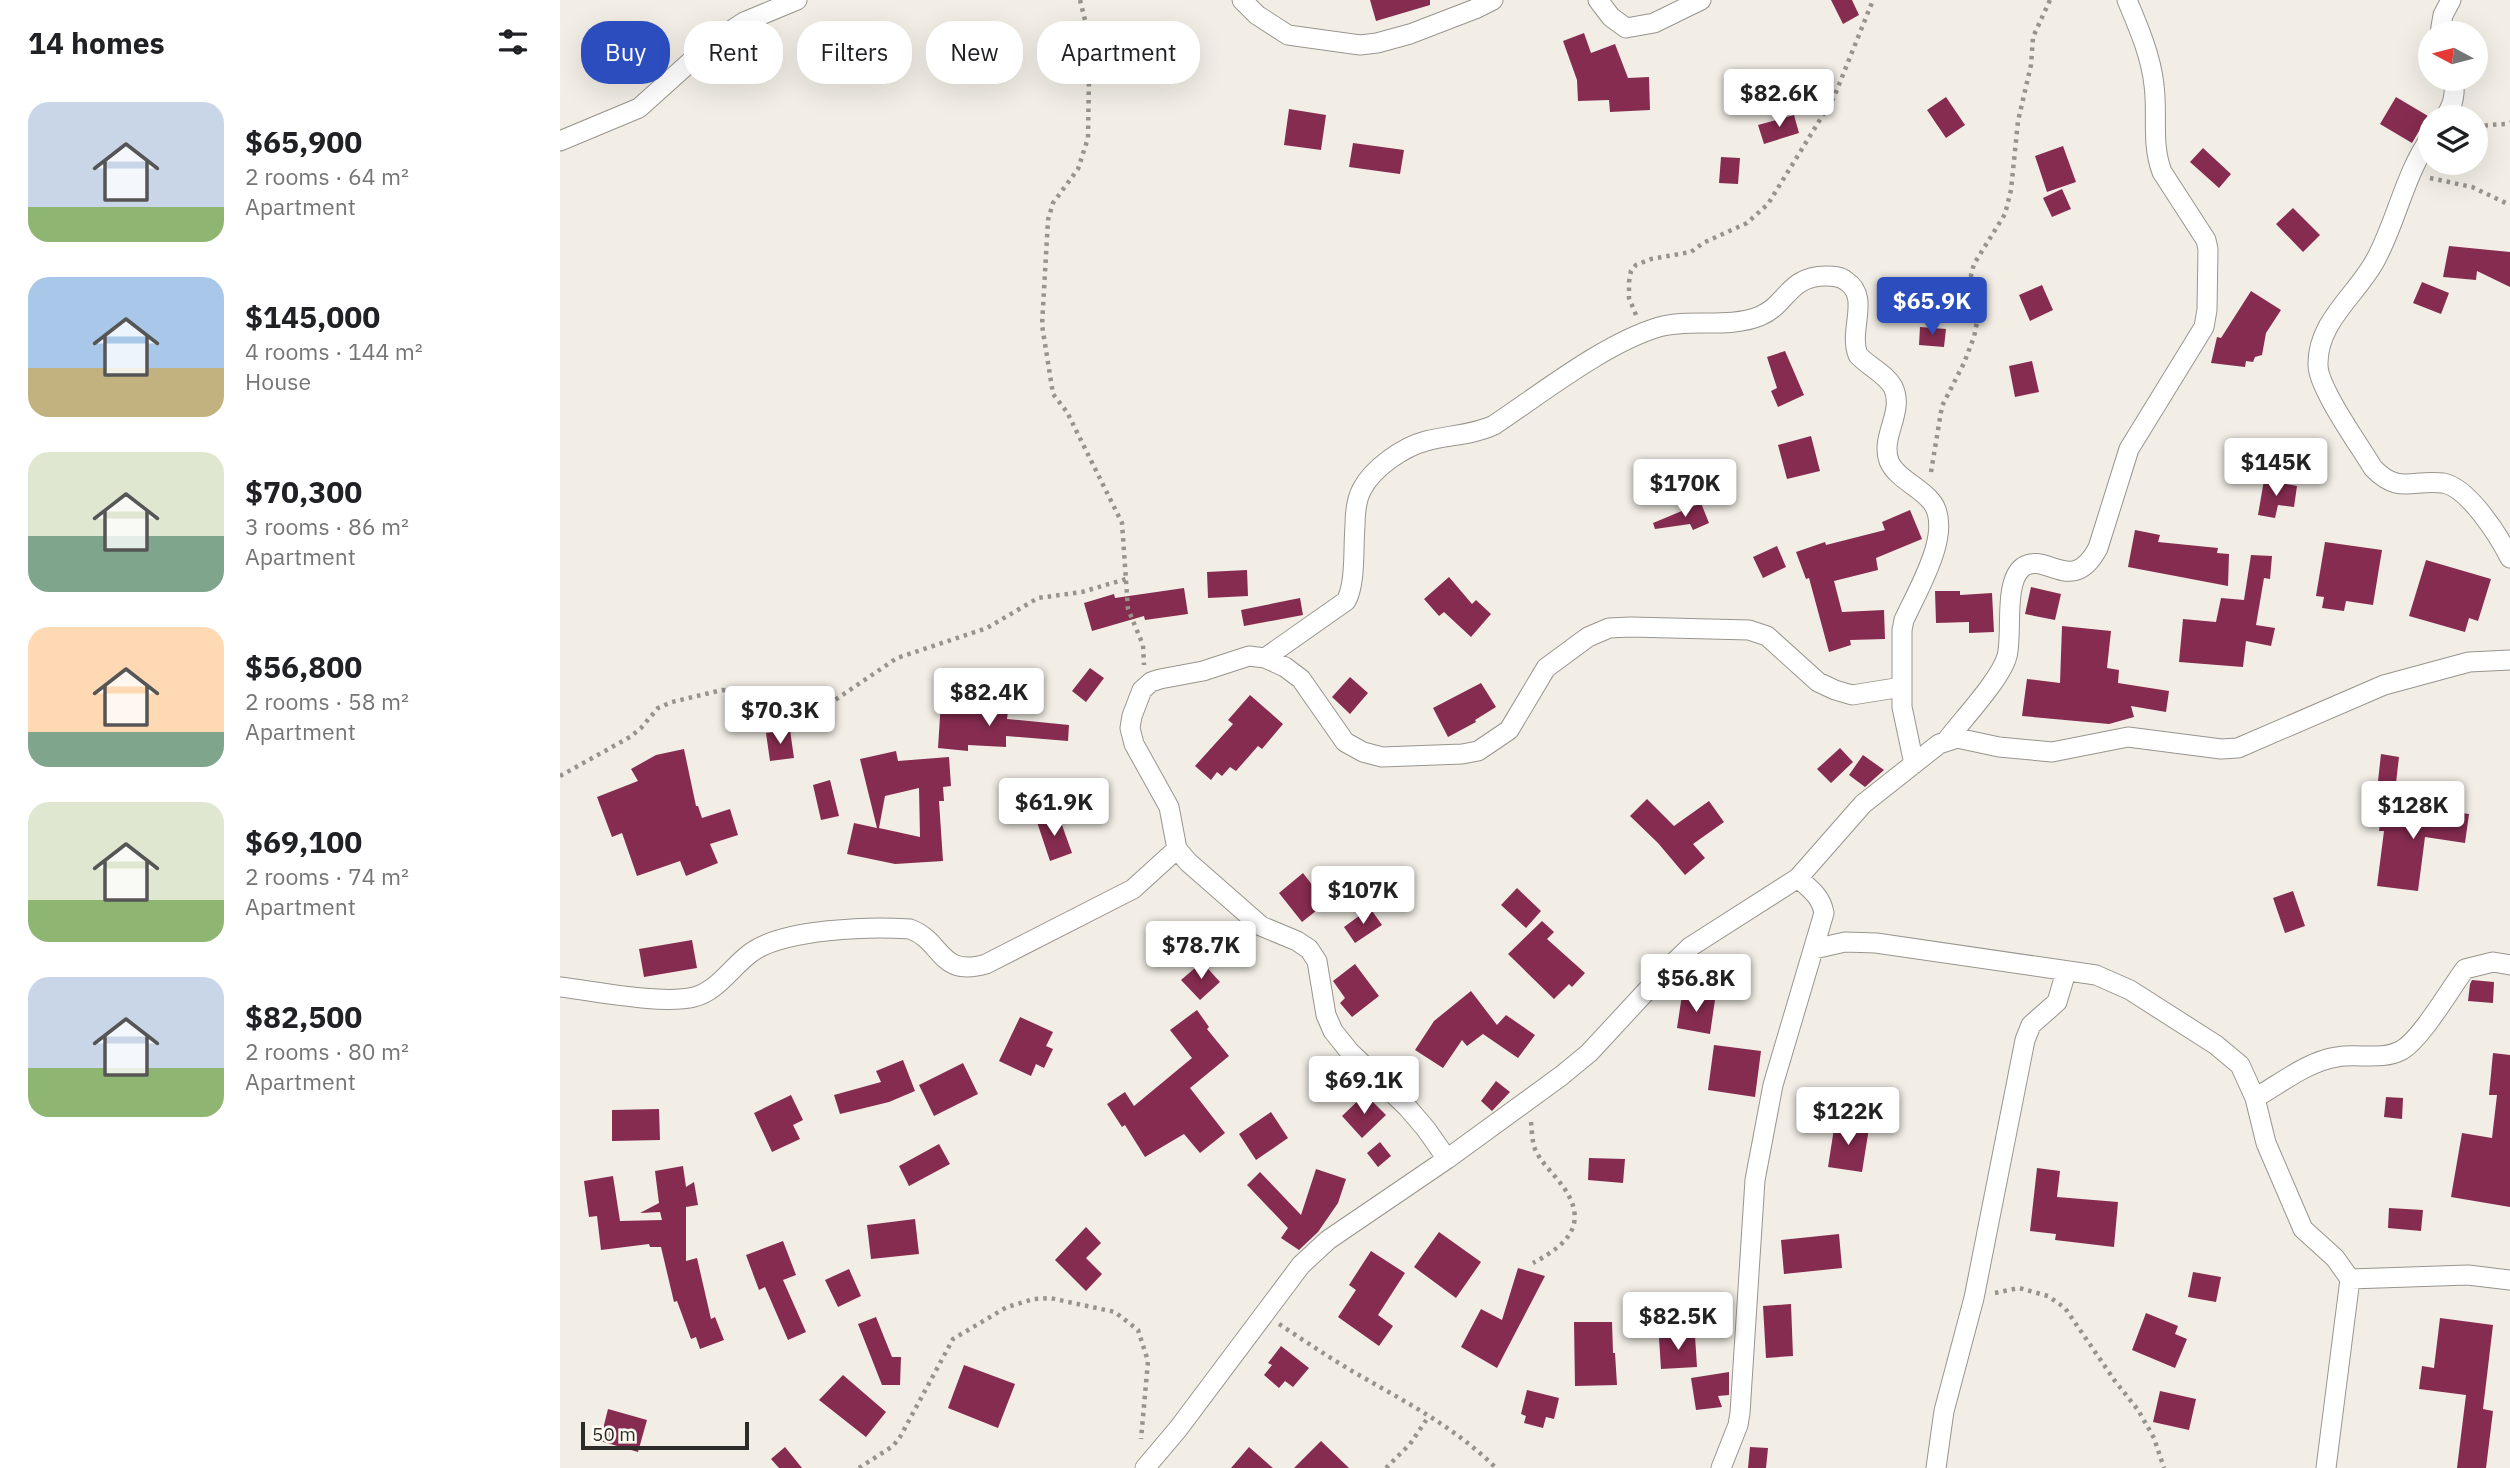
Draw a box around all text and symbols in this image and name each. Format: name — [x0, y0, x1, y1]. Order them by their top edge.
chip: Buy — [581, 21, 670, 84]
chip: Rent — [684, 21, 783, 84]
chip: Filters — [797, 21, 912, 84]
chip: New — [926, 21, 1023, 84]
chip: Apartment — [1037, 21, 1200, 84]
north arrow — [2418, 21, 2488, 91]
map controls — [2418, 21, 2488, 175]
text: 14 homes — [28, 23, 165, 62]
icon: filters — [494, 23, 532, 61]
pin: $82.6K — [1722, 69, 1836, 129]
text: $82.6K — [1740, 77, 1818, 107]
button: layers — [2418, 105, 2488, 175]
text: $65,900 — [245, 122, 362, 161]
icon: home — [84, 130, 168, 214]
text: 2 rooms · 64 m² — [245, 161, 409, 191]
text: Apartment — [245, 191, 356, 221]
pin: $65.9K — [1875, 278, 1989, 337]
text: $65.9K — [1893, 285, 1971, 315]
text: $145,000 — [245, 297, 380, 336]
icon: home — [84, 305, 168, 389]
text: 4 rooms · 144 m² — [245, 336, 423, 366]
text: House — [245, 366, 311, 396]
pin: $145K — [2227, 438, 2325, 498]
text: $145K — [2240, 446, 2312, 476]
pin: $170K — [1636, 460, 1734, 519]
text: $170K — [1649, 467, 1721, 497]
text: $70,300 — [245, 472, 362, 511]
icon: home — [84, 480, 168, 564]
text: 3 rooms · 86 m² — [245, 511, 409, 541]
text: Apartment — [245, 541, 356, 571]
text: $56,800 — [245, 647, 362, 686]
icon: home — [84, 655, 168, 739]
pin: $82.4K — [932, 668, 1046, 728]
text: $82.4K — [950, 676, 1028, 706]
text: 2 rooms · 58 m² — [245, 686, 409, 716]
pin: $70.3K — [723, 686, 837, 746]
text: $70.3K — [741, 694, 819, 724]
text: Apartment — [245, 716, 356, 746]
pin: $61.9K — [997, 778, 1111, 838]
pin: $128K — [2364, 782, 2462, 841]
text: $61.9K — [1015, 786, 1093, 816]
text: $128K — [2377, 789, 2449, 819]
text: $69,100 — [245, 822, 362, 861]
icon: home — [84, 830, 168, 914]
text: 2 rooms · 74 m² — [245, 861, 409, 891]
pin: $107K — [1314, 866, 1412, 926]
text: $107K — [1327, 874, 1399, 904]
text: Apartment — [245, 891, 356, 921]
pin: $78.7K — [1144, 922, 1258, 981]
text: $78.7K — [1162, 929, 1240, 959]
pin: $56.8K — [1639, 954, 1753, 1014]
text: $56.8K — [1657, 962, 1735, 992]
text: $82,500 — [245, 997, 362, 1036]
icon: home — [84, 1005, 168, 1089]
text: 2 rooms · 80 m² — [245, 1036, 409, 1066]
pin: $69.1K — [1307, 1056, 1421, 1116]
text: $69.1K — [1325, 1064, 1403, 1094]
text: Apartment — [245, 1066, 356, 1096]
pin: $122K — [1799, 1088, 1897, 1147]
text: $122K — [1812, 1095, 1884, 1125]
pin: $82.5K — [1621, 1292, 1735, 1352]
text: $82.5K — [1639, 1300, 1717, 1330]
scale bar — [581, 1419, 749, 1451]
text: 50 m — [592, 1422, 636, 1446]

